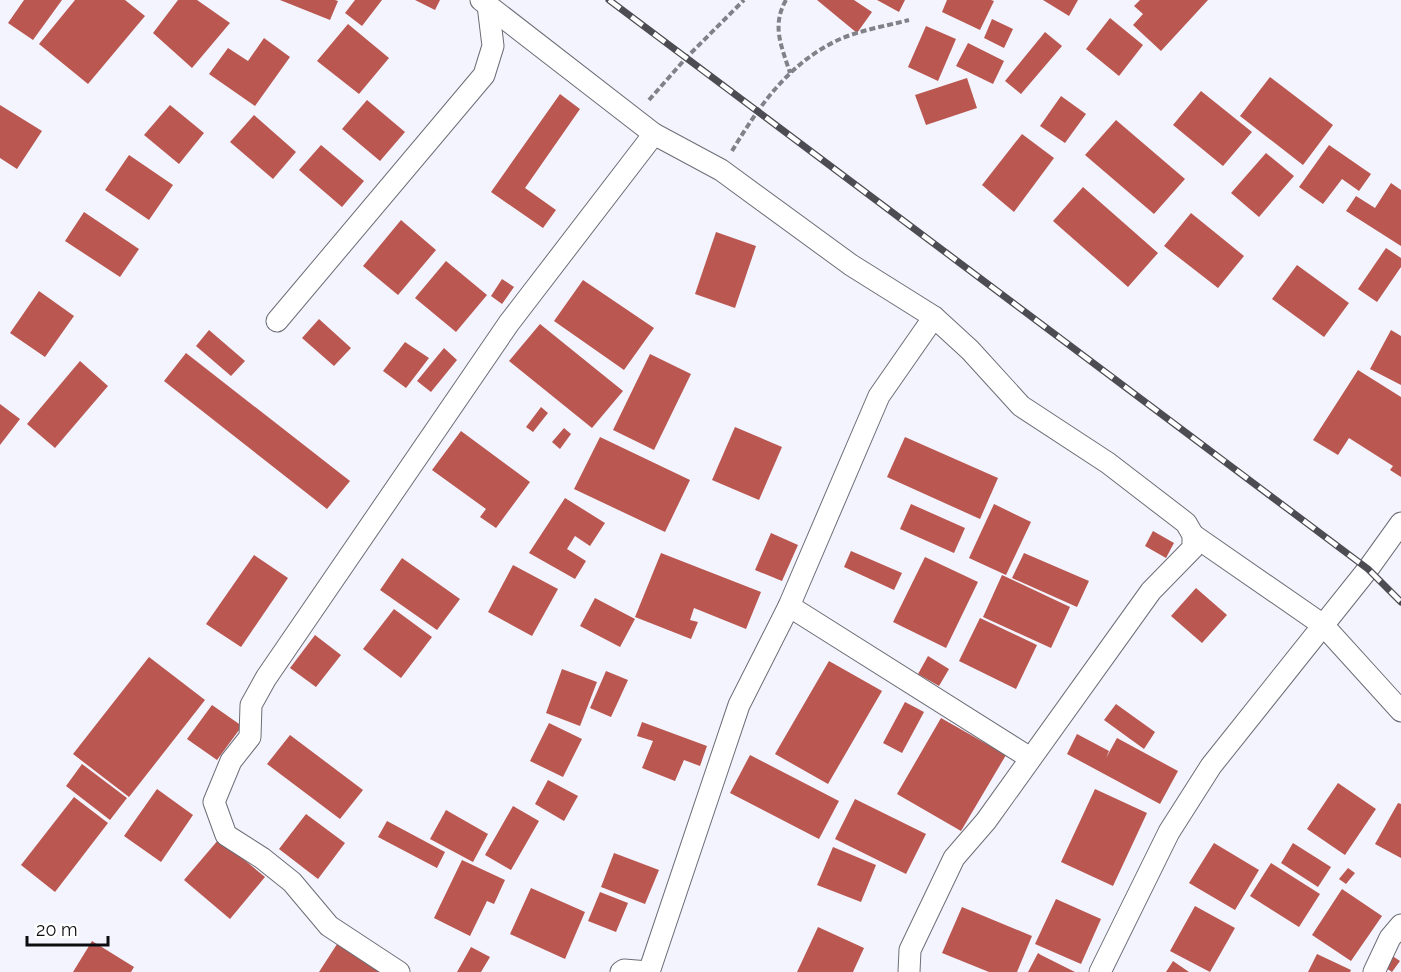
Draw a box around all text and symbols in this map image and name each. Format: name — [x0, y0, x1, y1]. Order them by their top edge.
scale bar — [27, 909, 108, 947]
text: 20 m — [36, 919, 78, 940]

